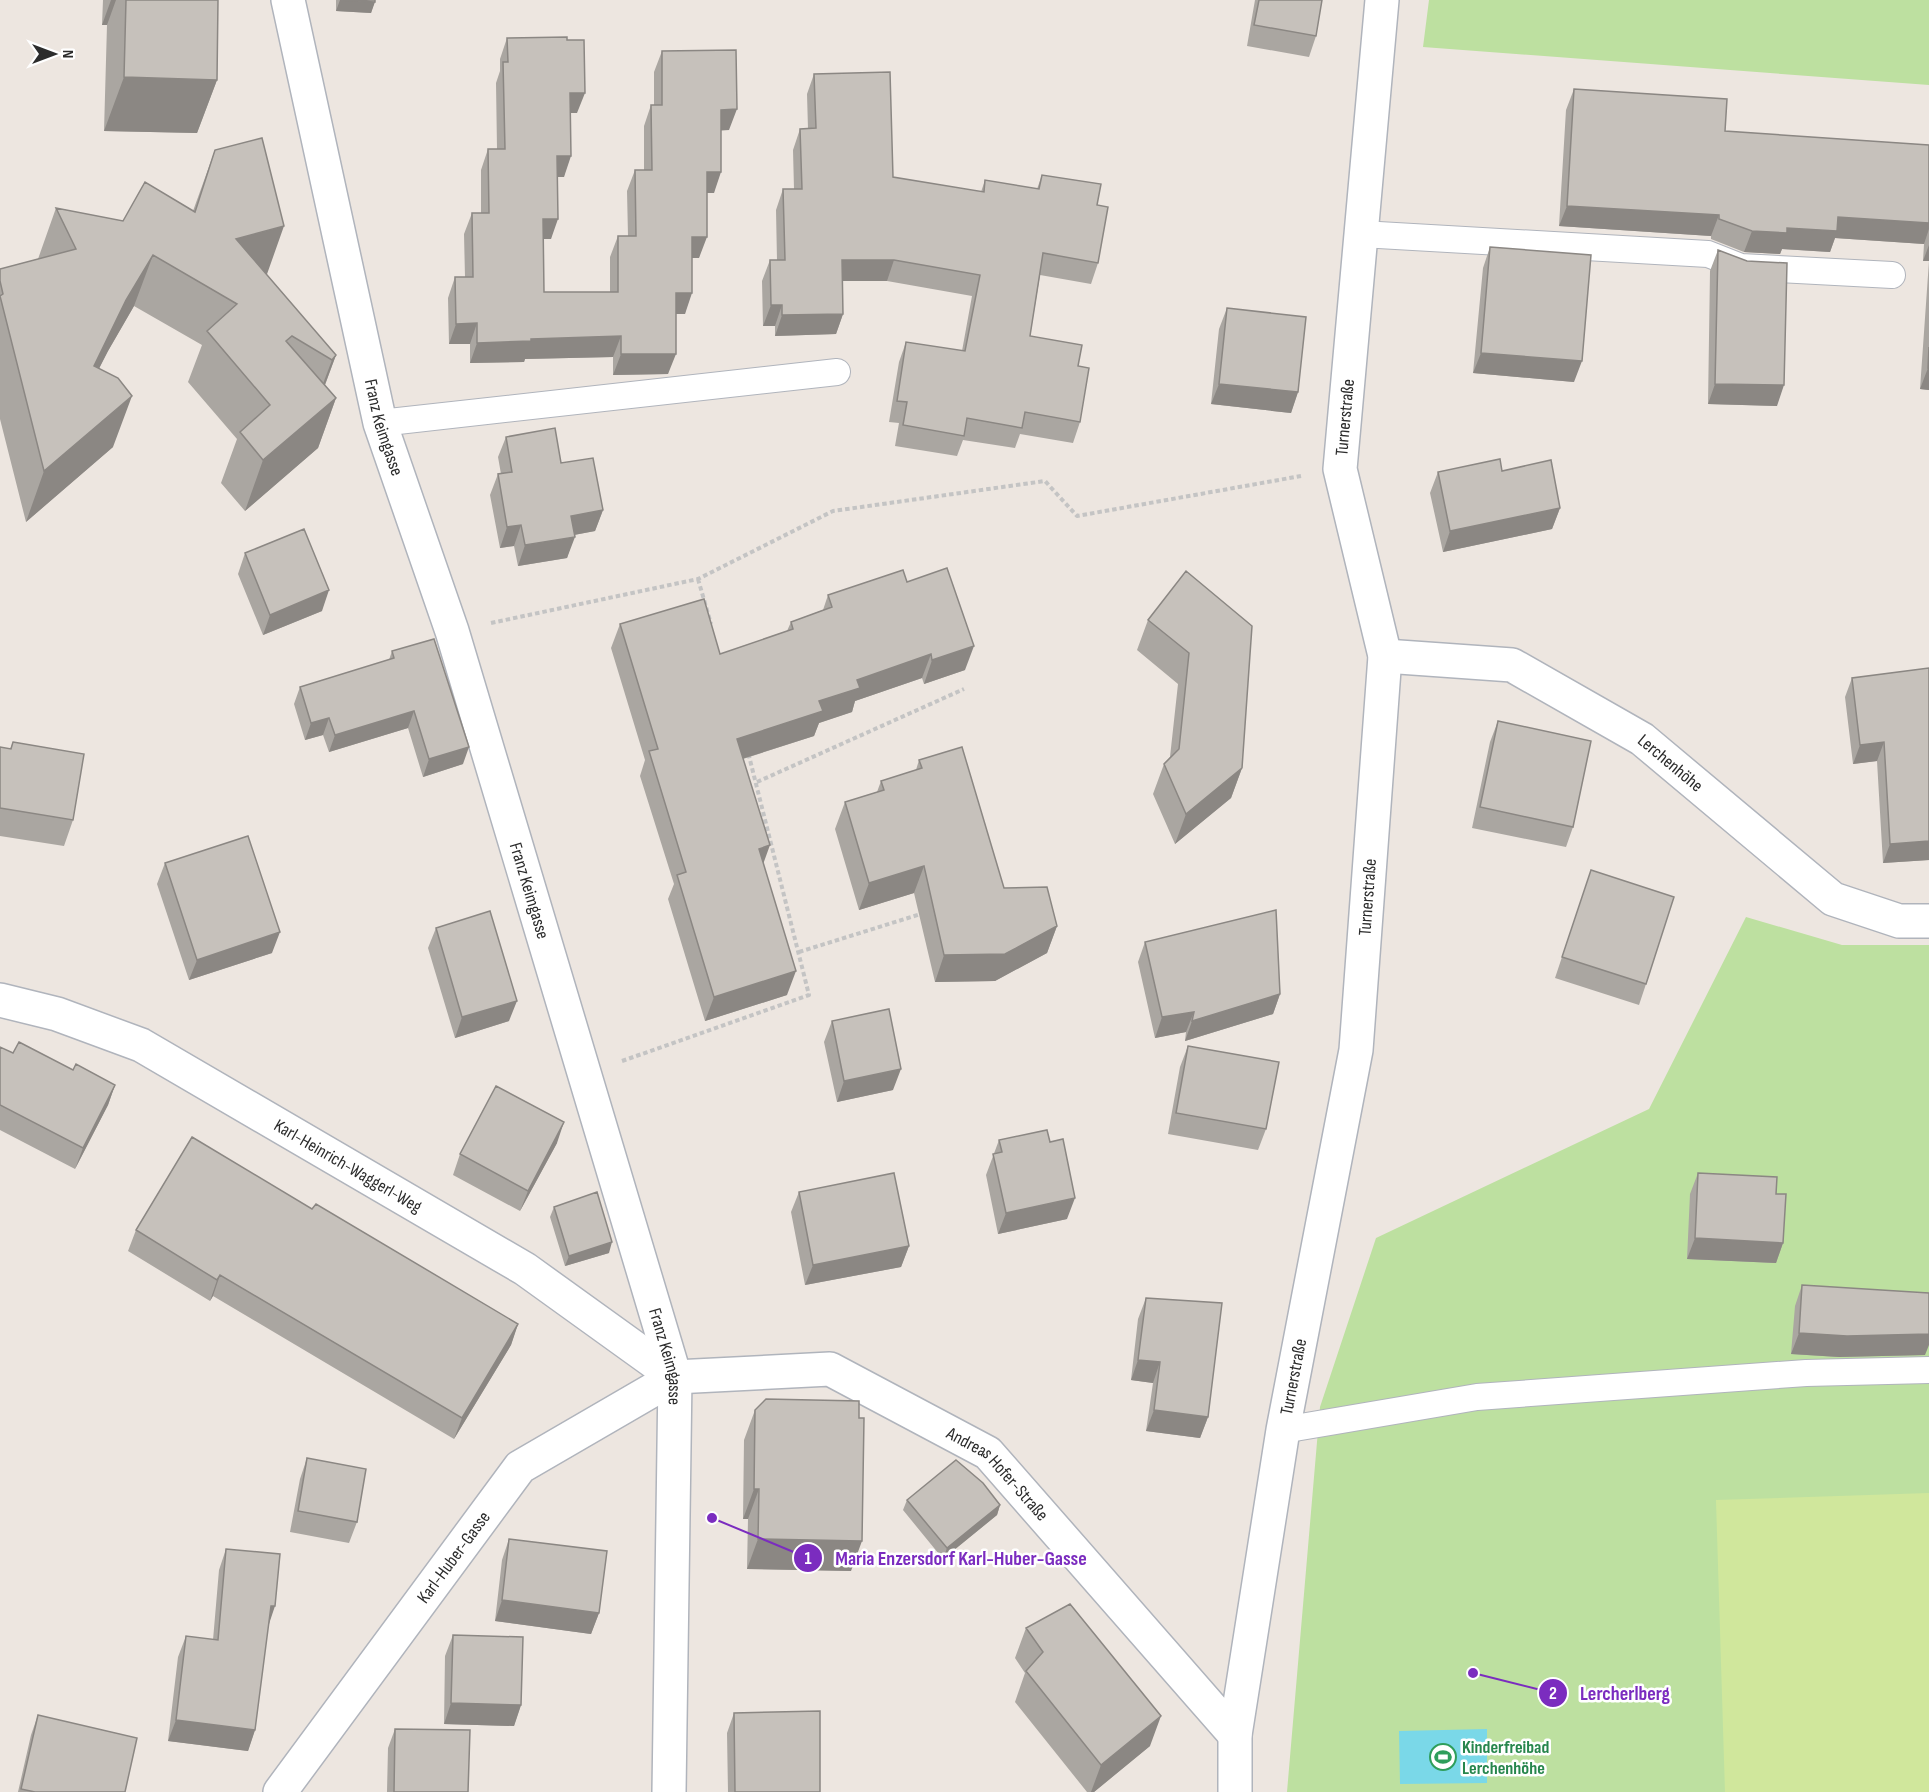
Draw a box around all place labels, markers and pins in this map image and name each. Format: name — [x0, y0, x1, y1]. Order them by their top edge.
callout: Maria Enzersdorf Karl-Huber-Gasse — [793, 1539, 1098, 1577]
callout: Lercherlberg — [1538, 1674, 1682, 1712]
place label: Kinderfreibad Lerchenhöhe — [1462, 1737, 1549, 1779]
sports icon: Kinderfreibad Lerchenhöhe — [1428, 1742, 1458, 1772]

